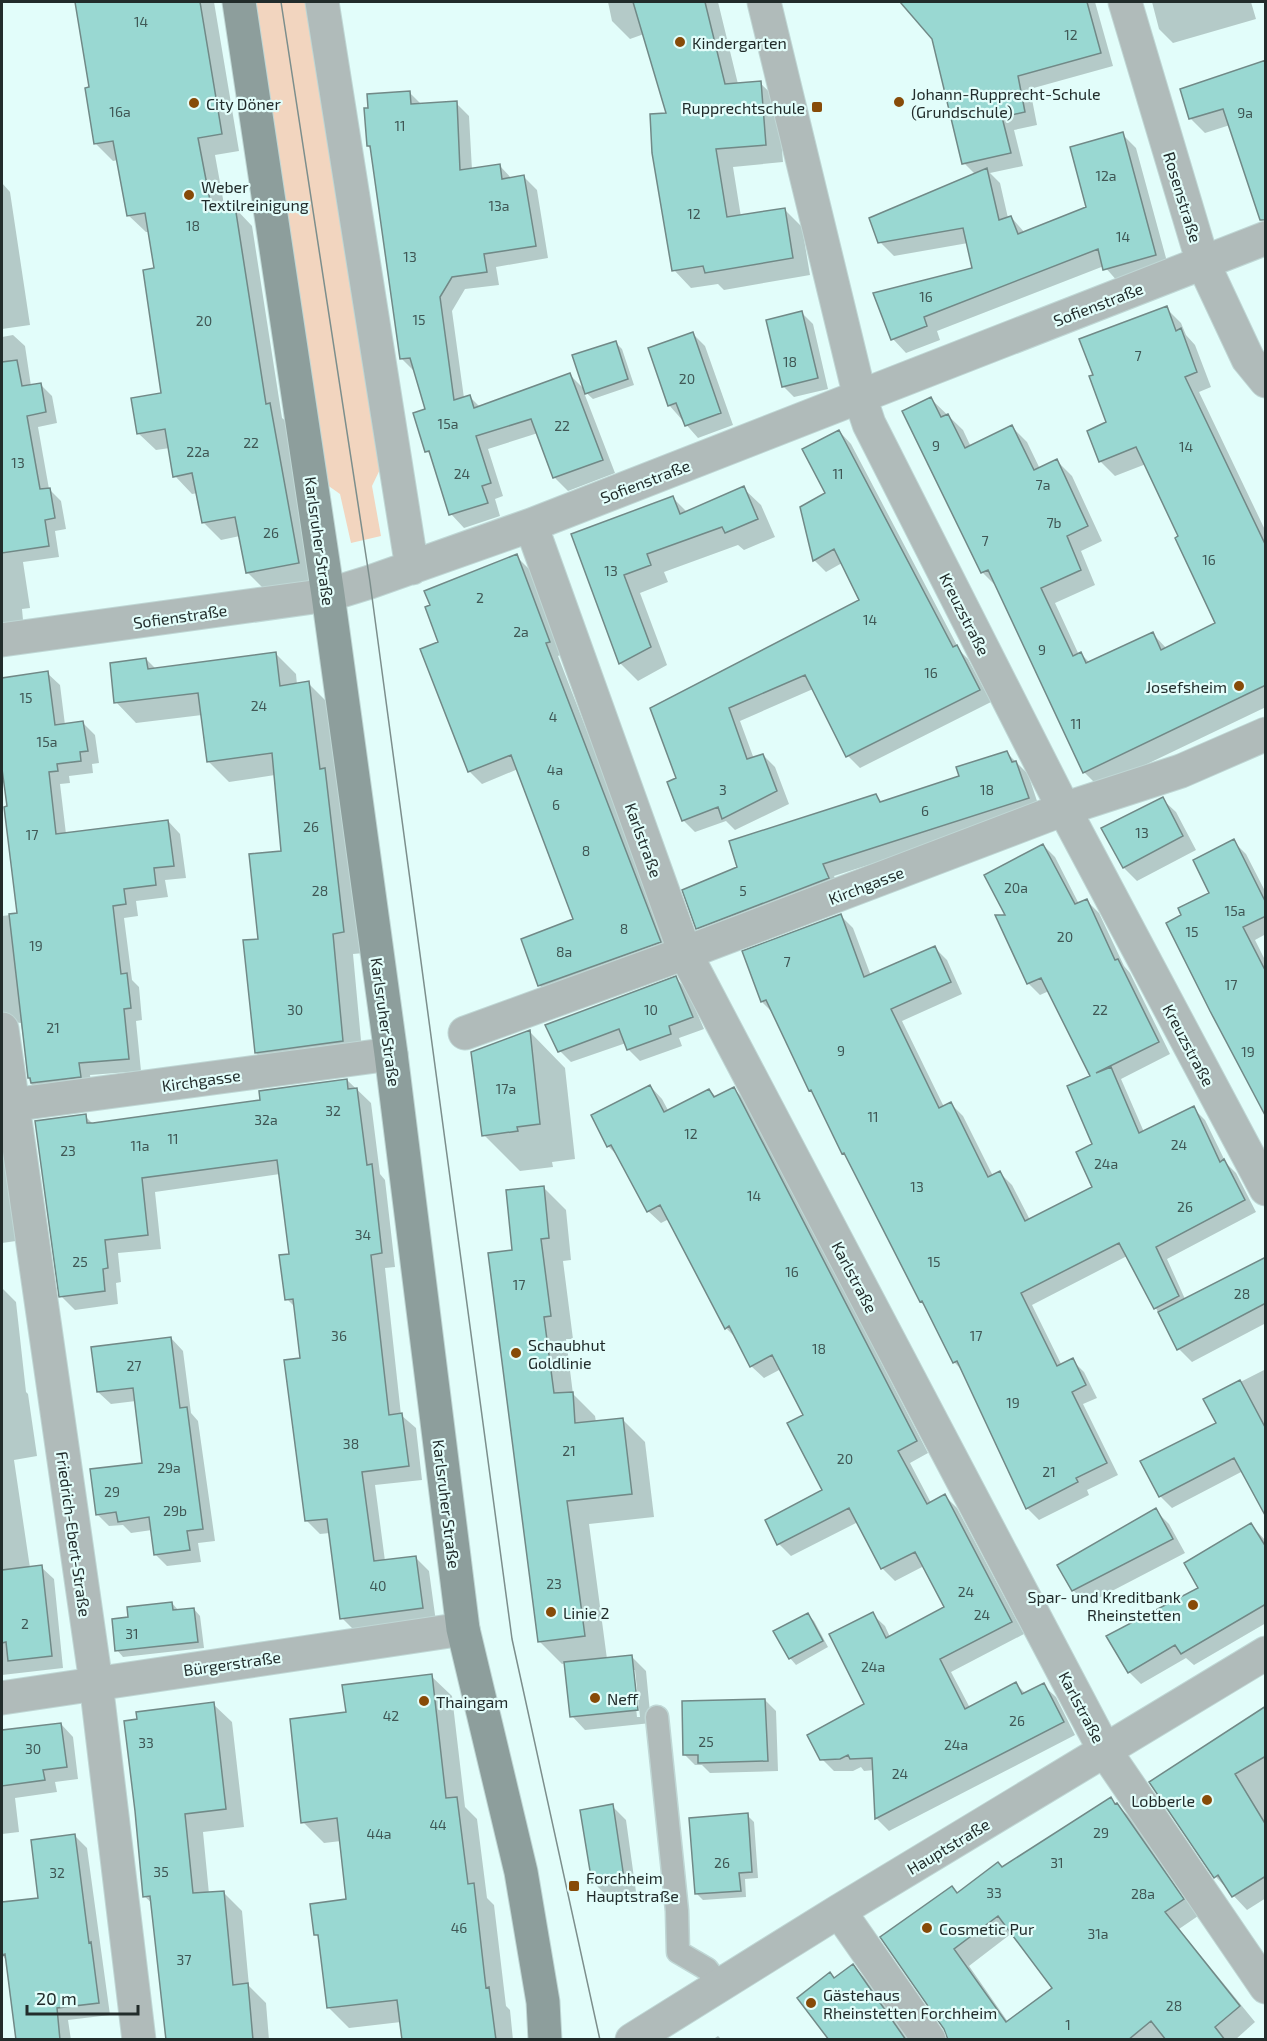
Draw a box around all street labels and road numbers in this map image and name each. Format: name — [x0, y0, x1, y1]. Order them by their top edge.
street label: Rosenstraße — [1160, 149, 1206, 245]
street label: Sofienstraße — [1051, 278, 1145, 330]
street label: Sofienstraße — [598, 455, 692, 507]
street label: Karlsruher Straße — [302, 475, 338, 607]
street label: Kreuzstraße — [936, 569, 994, 659]
street label: Sofienstraße — [132, 600, 228, 632]
street label: Karlstraße — [622, 800, 666, 880]
street label: Kirchgasse — [826, 862, 906, 908]
street label: Karlsruher Straße — [368, 956, 404, 1088]
street label: Kreuzstraße — [1159, 1001, 1219, 1089]
street label: Kirchgasse — [160, 1065, 242, 1095]
street label: Karlstraße — [828, 1238, 882, 1316]
street label: Karlsruher Straße — [430, 1438, 464, 1570]
street label: Friedrich-Ebert-Straße — [53, 1450, 95, 1618]
street label: Bürgerstraße — [182, 1647, 282, 1679]
street label: Karlstraße — [1055, 1668, 1109, 1746]
street label: Hauptstraße — [903, 1814, 993, 1878]

